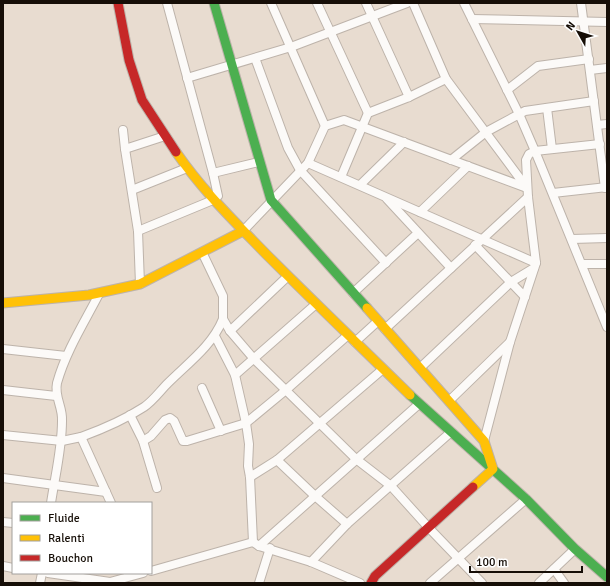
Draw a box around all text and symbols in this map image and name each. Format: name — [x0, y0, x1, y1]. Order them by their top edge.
north arrow — [558, 12, 598, 52]
text: N — [563, 19, 578, 33]
legend — [12, 502, 152, 574]
text: Fluide — [48, 511, 80, 526]
text: Ralenti — [48, 531, 85, 546]
scale bar — [470, 548, 582, 574]
text: Bouchon — [48, 551, 93, 566]
text: 100 m — [476, 555, 508, 570]

